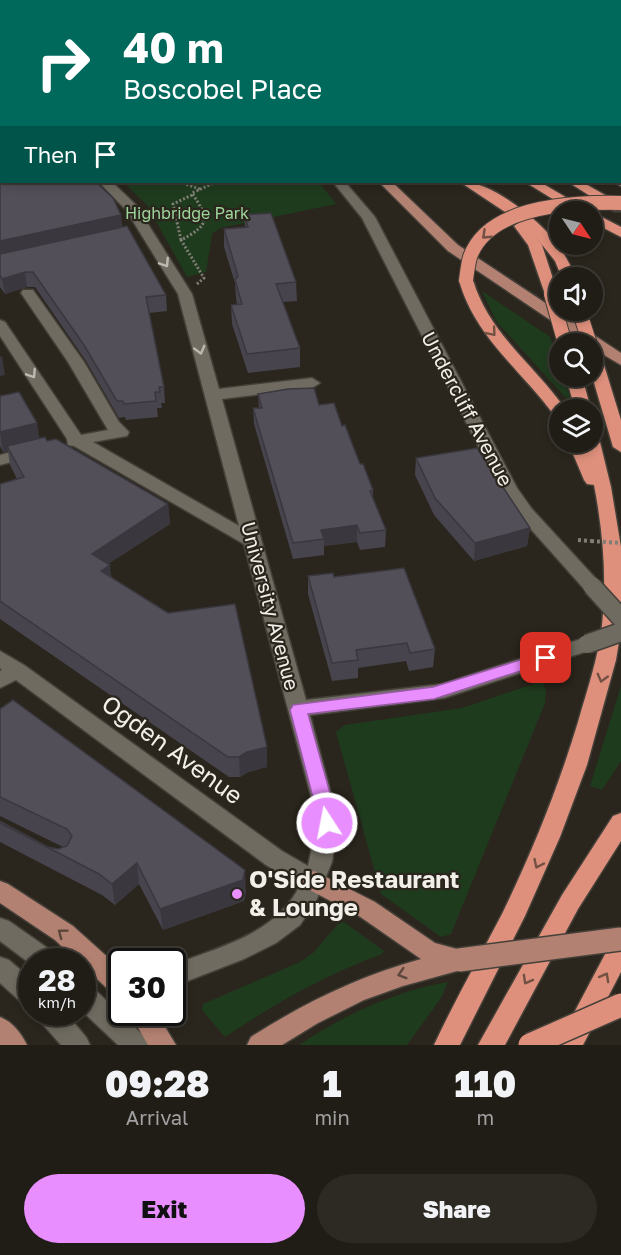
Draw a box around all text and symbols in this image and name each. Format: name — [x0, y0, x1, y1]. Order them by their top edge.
text: 40 m — [123, 22, 224, 72]
icon: right — [24, 24, 102, 102]
text: Boscobel Place — [123, 73, 322, 105]
icon: arrive — [89, 138, 122, 171]
text: Then — [24, 141, 77, 168]
north arrow — [549, 201, 603, 255]
map controls — [549, 201, 603, 453]
park label: Highbridge Park — [125, 203, 249, 223]
one-way arrow — [482, 228, 493, 239]
one-way arrow — [157, 257, 169, 267]
button: sound — [549, 267, 603, 321]
one-way arrow — [485, 325, 496, 336]
street label: Undercliff Avenue — [417, 327, 519, 490]
button: search — [549, 333, 603, 387]
one-way arrow — [193, 345, 206, 355]
one-way arrow — [24, 368, 36, 378]
button: layers — [549, 399, 603, 453]
street label: University Avenue — [237, 519, 305, 693]
pin — [520, 632, 571, 683]
icon: arrive — [529, 641, 562, 674]
one-way arrow — [596, 672, 609, 682]
street label: Ogden Avenue — [97, 688, 249, 810]
position arrow — [295, 791, 359, 855]
one-way arrow — [533, 857, 545, 868]
place label: O'Side Restaurant & Lounge — [249, 864, 459, 921]
marker: O'Side Restaurant & Lounge — [230, 887, 244, 901]
one-way arrow — [58, 929, 69, 940]
speed limit sign: 30 — [108, 948, 186, 1026]
text: 28 — [38, 962, 76, 998]
one-way arrow — [397, 967, 408, 979]
one-way arrow — [597, 973, 609, 984]
one-way arrow — [522, 974, 534, 984]
text: km/h — [38, 993, 76, 1011]
text: 09:28 — [105, 1062, 210, 1105]
text: 1 — [323, 1062, 342, 1105]
text: 110 — [454, 1062, 516, 1105]
text: Arrival — [126, 1105, 189, 1129]
text: min — [314, 1105, 350, 1129]
text: m — [477, 1105, 494, 1129]
button: Exit — [24, 1174, 305, 1243]
button: Share — [317, 1174, 597, 1243]

